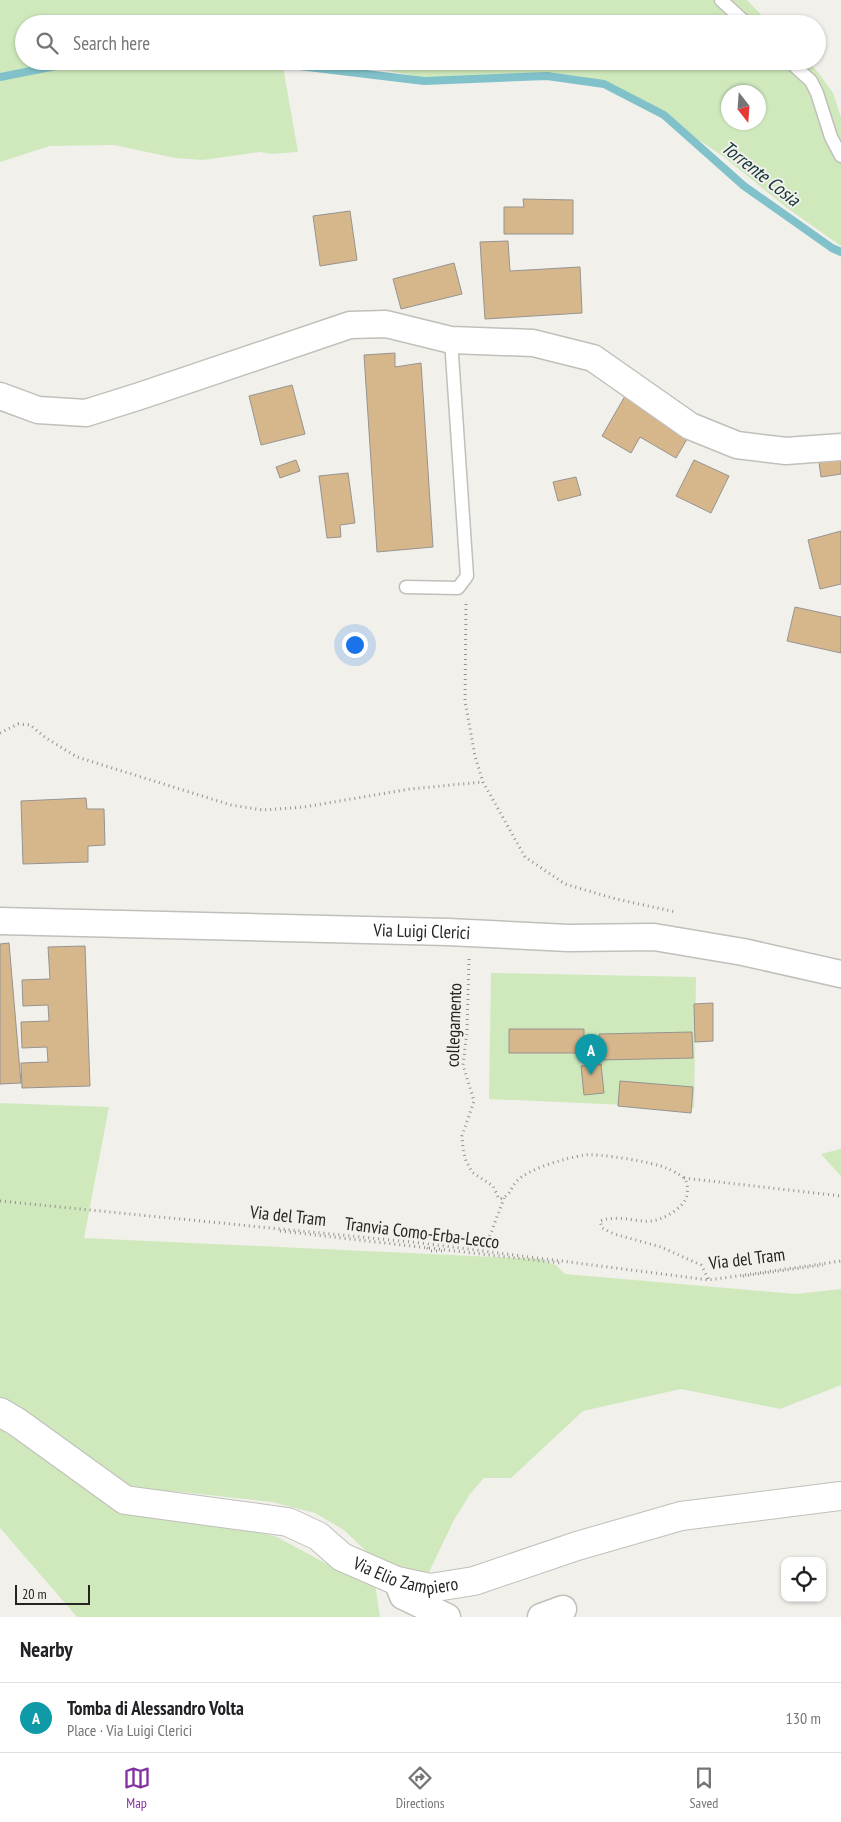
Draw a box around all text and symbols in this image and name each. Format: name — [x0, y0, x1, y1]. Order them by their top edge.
search box — [15, 15, 826, 70]
icon: search — [33, 29, 61, 57]
text: Search here — [73, 31, 150, 55]
north arrow — [721, 85, 766, 130]
water label: Torrente Cosia — [717, 135, 806, 212]
your location — [342, 632, 368, 658]
street label: Via Luigi Clerici — [372, 918, 471, 944]
street label: collegamento — [441, 982, 466, 1067]
pin: A — [575, 1034, 607, 1075]
street label: Via del Tram — [248, 1200, 327, 1231]
street label: Tranvia Como-Erba-Lecco — [343, 1212, 501, 1253]
street label: Via del Tram — [707, 1242, 786, 1275]
street label: Via Elio Zampiero — [349, 1551, 460, 1599]
map controls — [781, 1557, 826, 1602]
button: locate — [781, 1557, 826, 1602]
scale bar — [15, 1582, 90, 1605]
text: 20 m — [22, 1585, 47, 1603]
text: Nearby — [20, 1636, 73, 1663]
text: Tomba di Alessandro Volta — [67, 1696, 244, 1720]
text: A — [32, 1708, 40, 1728]
text: 130 m — [786, 1708, 821, 1728]
text: Place · Via Luigi Clerici — [67, 1720, 192, 1740]
tab: Map — [123, 1764, 151, 1812]
tab: Directions — [396, 1764, 444, 1812]
tab: Saved — [690, 1764, 718, 1812]

